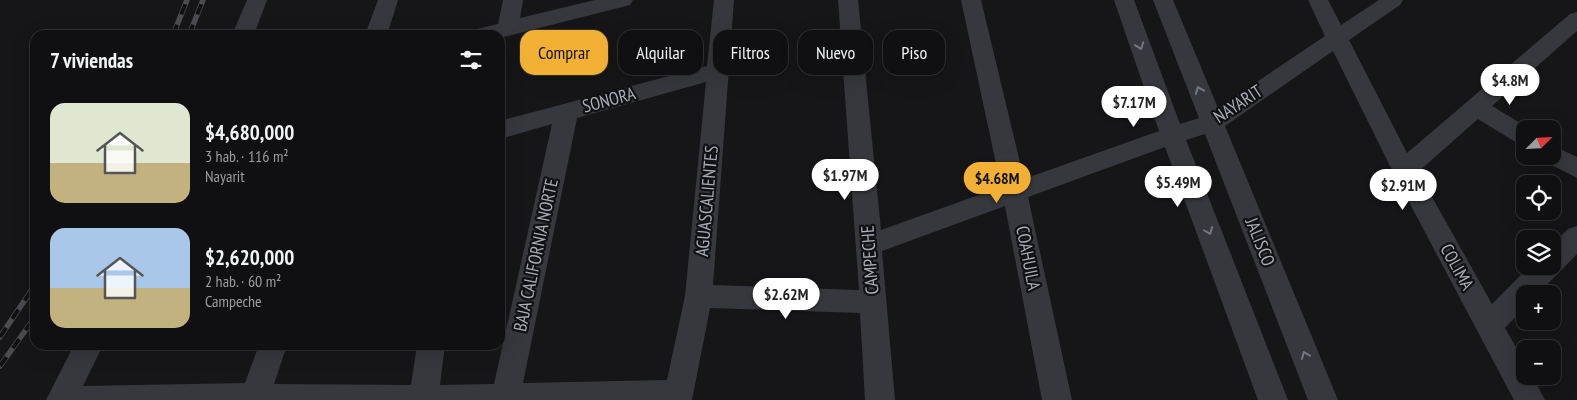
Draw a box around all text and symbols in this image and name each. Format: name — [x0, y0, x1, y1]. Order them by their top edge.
chip: Comprar — [520, 30, 608, 75]
chip: Alquilar — [618, 30, 703, 75]
chip: Filtros — [713, 30, 788, 75]
chip: Nuevo — [798, 30, 873, 75]
chip: Piso — [883, 30, 945, 75]
one-way arrow — [1134, 41, 1144, 50]
icon: filters — [457, 46, 485, 74]
text: 7 viviendas — [50, 47, 133, 74]
pin: $4.8M — [1475, 64, 1545, 106]
text: $4.8M — [1492, 70, 1528, 90]
street label: NAYARIT — [1209, 79, 1267, 128]
street label: SONORA — [580, 81, 638, 118]
pin: $7.17M — [1093, 86, 1175, 128]
one-way arrow — [1195, 86, 1205, 95]
text: $7.17M — [1112, 92, 1156, 112]
text: $4,680,000 — [205, 119, 294, 146]
north arrow — [1516, 120, 1561, 165]
map controls — [1516, 120, 1561, 385]
icon: home — [90, 123, 150, 183]
street label: AGUASCALIENTES — [690, 144, 723, 257]
text: 3 hab. · 116 m² — [205, 146, 289, 166]
pin: $1.97M — [804, 158, 886, 201]
pin: $4.68M — [956, 162, 1038, 204]
text: $1.97M — [823, 165, 867, 185]
text: Nayarit — [205, 166, 245, 186]
pin: $5.49M — [1137, 166, 1219, 208]
text: $4.68M — [975, 168, 1019, 188]
pin: $2.91M — [1362, 168, 1444, 211]
text: $5.49M — [1156, 172, 1200, 192]
text: $2.91M — [1381, 175, 1425, 195]
button: locate — [1516, 175, 1561, 220]
street label: BAJA CALIFORNIA NORTE — [508, 176, 563, 333]
street label: JALISCO — [1240, 213, 1281, 269]
street label: COAHUILA — [1011, 224, 1046, 293]
street label: CAMPECHE — [856, 225, 883, 295]
one-way arrow — [1203, 227, 1213, 235]
button: layers — [1516, 230, 1561, 275]
street label: COLIMA — [1435, 240, 1480, 294]
text: $2,620,000 — [205, 244, 294, 271]
icon: home — [90, 248, 150, 308]
text: 2 hab. · 60 m² — [205, 271, 281, 291]
pin: $2.62M — [745, 278, 827, 320]
text: $2.62M — [764, 284, 808, 304]
button: + — [1516, 285, 1561, 330]
text: Campeche — [205, 291, 262, 311]
button: − — [1516, 340, 1561, 385]
one-way arrow — [1300, 351, 1311, 360]

